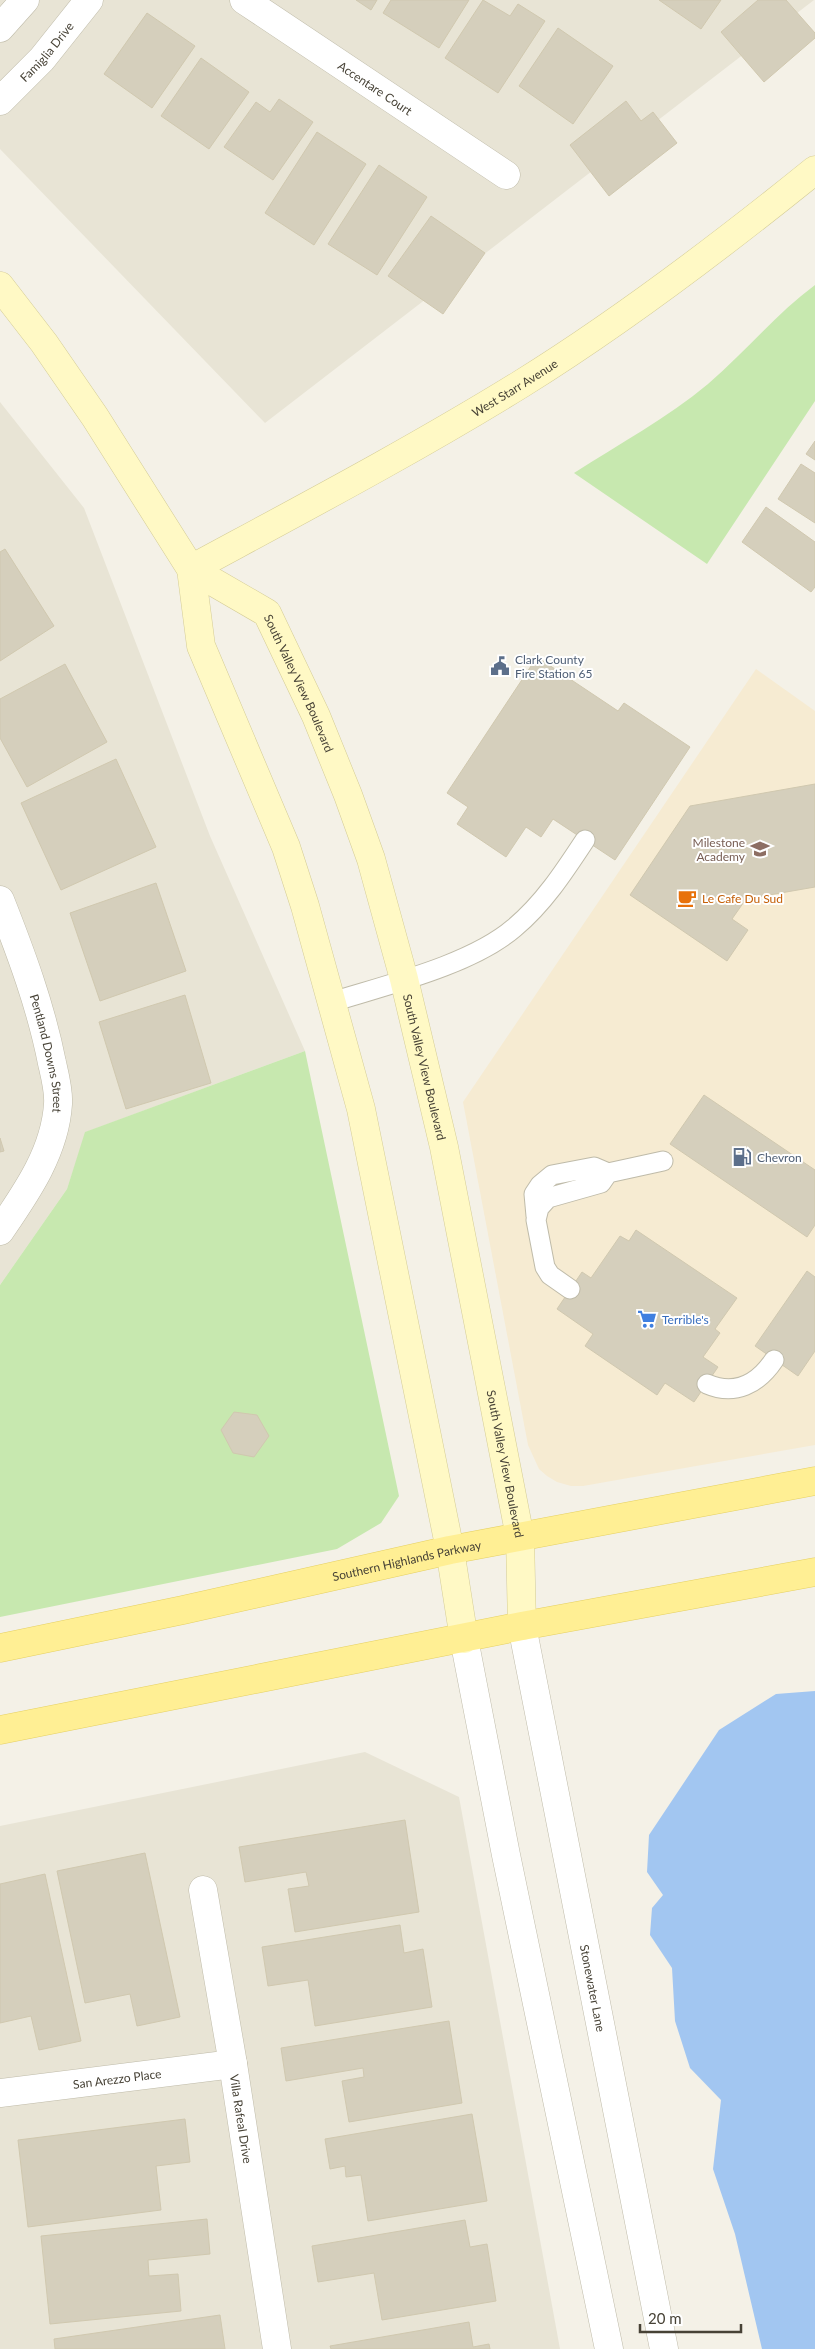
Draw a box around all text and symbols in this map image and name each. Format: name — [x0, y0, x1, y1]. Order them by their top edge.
street label: Famiglia Drive — [16, 19, 76, 85]
street label: Accentare Court — [335, 58, 416, 118]
street label: West Starr Avenue — [469, 355, 560, 420]
street label: South Valley View Boulevard — [261, 612, 337, 754]
place label: Clark County Fire Station 65 — [515, 652, 593, 681]
public building icon: Clark County Fire Station 65 — [489, 655, 511, 677]
place label: Milestone Academy — [693, 835, 746, 864]
school or university icon: Milestone Academy — [749, 838, 771, 860]
cafe icon: Le Cafe Du Sud — [676, 887, 698, 909]
place label: Le Cafe Du Sud — [702, 891, 783, 906]
street label: Pentland Downs Street — [27, 992, 66, 1114]
street label: South Valley View Boulevard — [400, 992, 450, 1142]
fuel station icon: Chevron — [731, 1146, 753, 1168]
place label: Chevron — [757, 1150, 802, 1165]
supermarket icon: Terrible's — [636, 1308, 658, 1330]
place label: Terrible's — [662, 1312, 709, 1327]
street label: South Valley View Boulevard — [484, 1389, 527, 1539]
street label: Southern Highlands Parkway — [331, 1537, 483, 1584]
street label: Stonewater Lane — [577, 1943, 609, 2033]
street label: San Arezzo Place — [72, 2065, 162, 2091]
street label: Villa Rafeal Drive — [227, 2073, 256, 2164]
scale bar — [640, 2302, 741, 2334]
text: 20 m — [648, 2309, 682, 2327]

